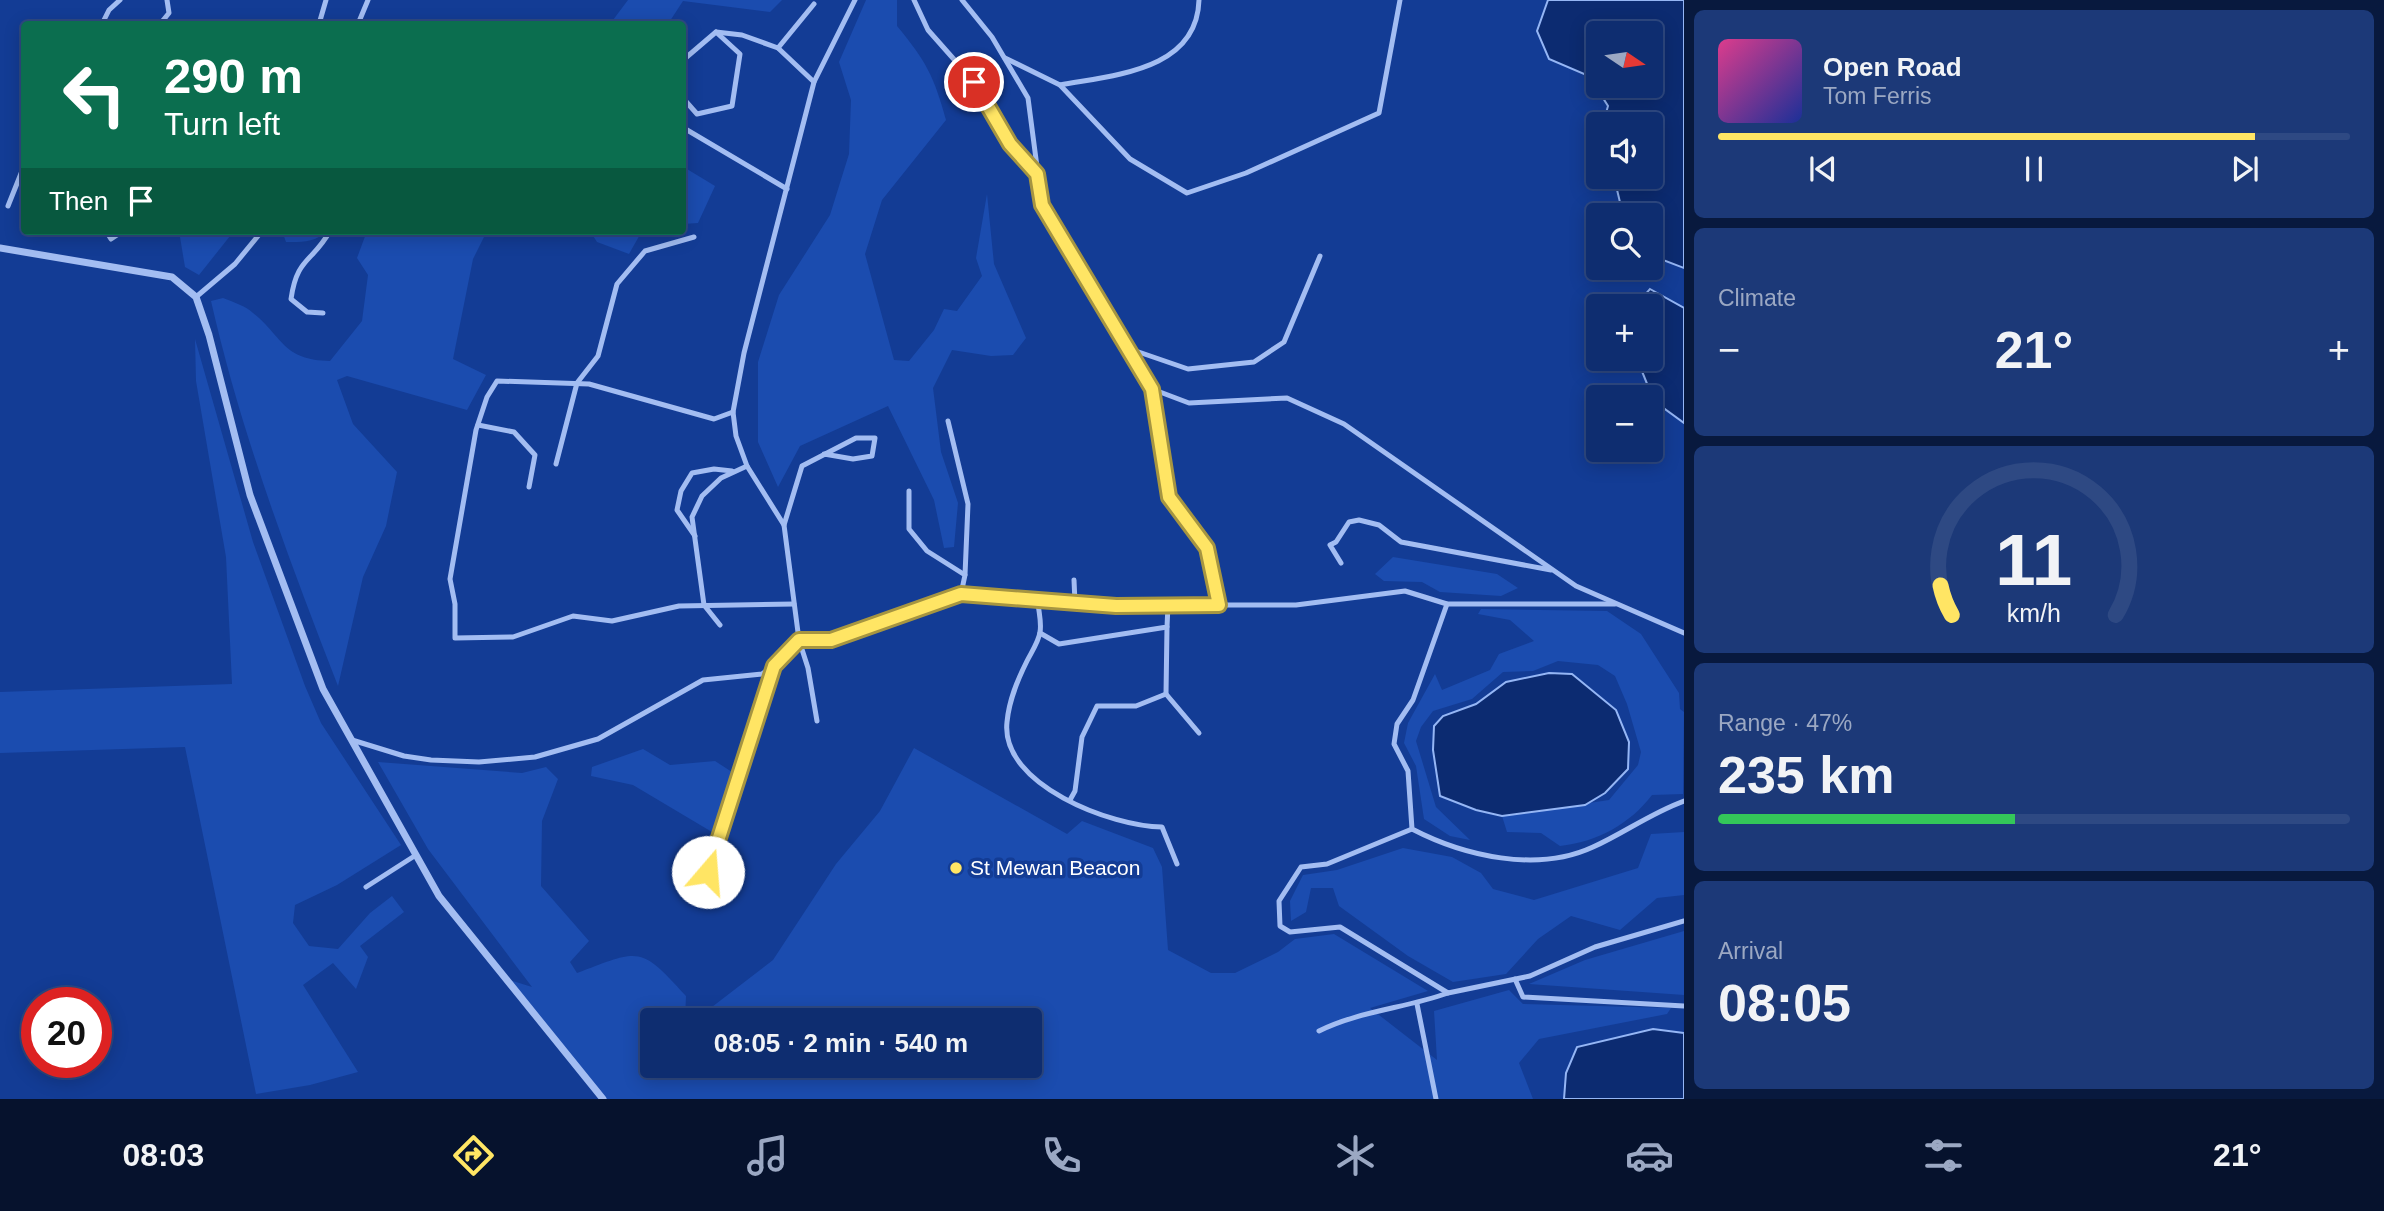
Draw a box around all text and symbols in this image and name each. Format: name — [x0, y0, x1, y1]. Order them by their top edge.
north arrow — [1586, 21, 1662, 98]
map controls — [1586, 21, 1663, 462]
icon: left — [49, 49, 140, 140]
text: 290 m — [164, 49, 303, 103]
pin — [944, 52, 1004, 112]
text: Open Road — [1823, 52, 1962, 82]
icon: arrive — [955, 63, 993, 101]
text: Tom Ferris — [1823, 83, 1932, 109]
text: Turn left — [164, 106, 280, 142]
button: sound — [1586, 112, 1663, 189]
icon: previous — [1804, 150, 1842, 188]
icon: pause — [2015, 150, 2053, 188]
icon: next — [2226, 150, 2264, 188]
icon: arrive — [122, 182, 160, 220]
text: Then — [49, 186, 108, 216]
button: search — [1586, 203, 1663, 280]
text: Climate — [1718, 285, 1796, 311]
button: + — [1586, 294, 1663, 371]
text: 21° — [1995, 321, 2073, 379]
text: − — [1718, 329, 1740, 371]
text: + — [2328, 329, 2350, 371]
button: − — [1586, 385, 1663, 462]
text: 11 — [1996, 520, 2072, 601]
text: km/h — [2007, 599, 2061, 627]
text: Range · 47% — [1718, 710, 1852, 736]
text: 235 km — [1718, 746, 1894, 804]
position arrow — [671, 835, 745, 909]
place label: St Mewan Beacon — [970, 856, 1140, 879]
marker: St Mewan Beacon — [948, 860, 964, 876]
text: Arrival — [1718, 938, 1783, 964]
text: 08:05 — [1718, 974, 1851, 1032]
speed limit sign: 20 — [21, 987, 112, 1078]
text: 08:05 · 2 min · 540 m — [714, 1028, 968, 1058]
icon: directions — [449, 1131, 498, 1180]
icon: music — [743, 1131, 792, 1180]
icon: phone — [1037, 1131, 1086, 1180]
icon: climate — [1331, 1131, 1380, 1180]
icon: car — [1625, 1131, 1674, 1180]
icon: filters — [1919, 1131, 1968, 1180]
text: 08:03 — [122, 1137, 204, 1173]
text: 21° — [2213, 1137, 2262, 1173]

